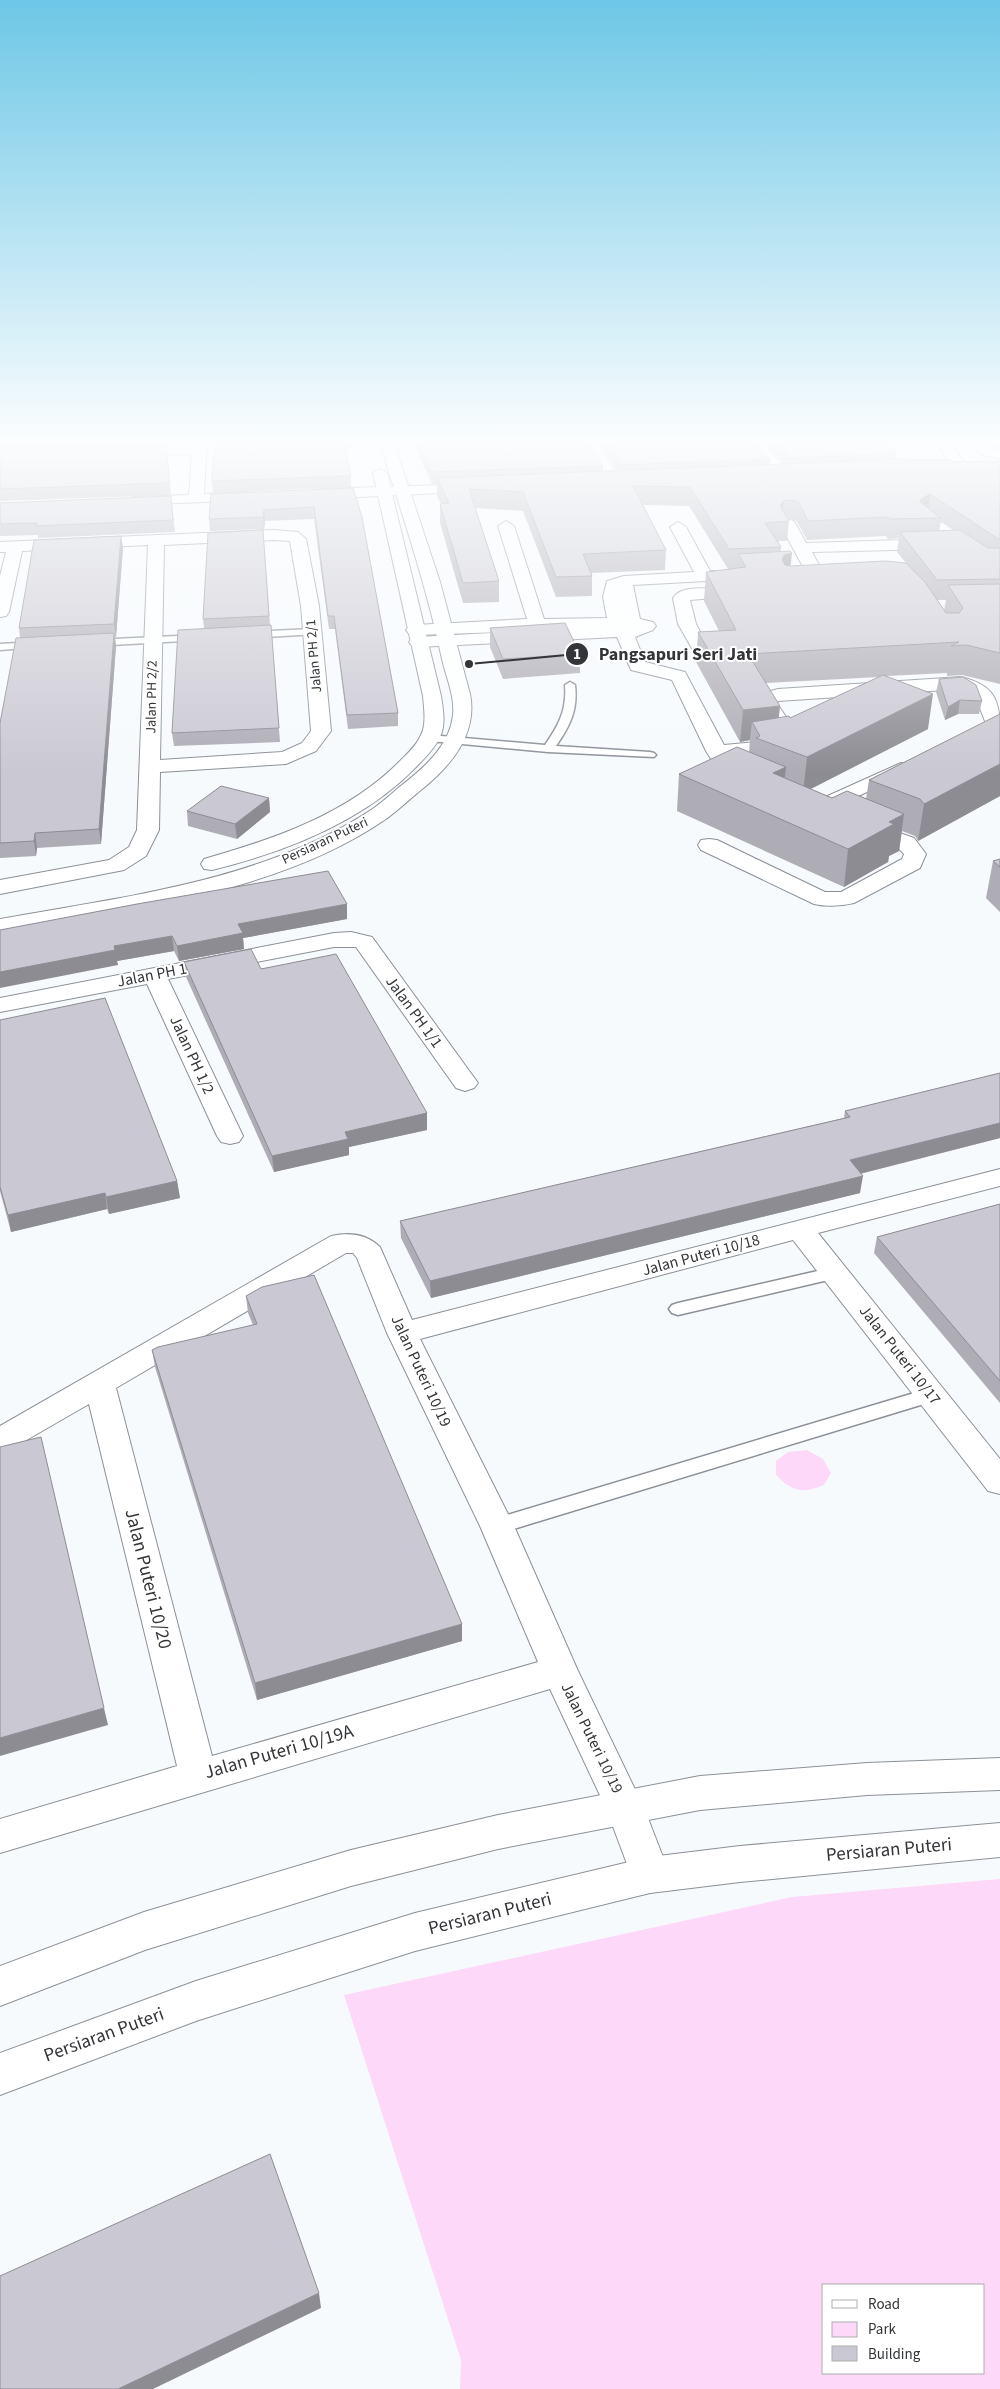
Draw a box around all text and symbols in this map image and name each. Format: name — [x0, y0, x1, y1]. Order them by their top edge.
street label: Jalan PH 2/1 — [301, 618, 327, 693]
callout: Pangsapuri Seri Jati — [564, 637, 768, 670]
text: Pangsapuri Seri Jati — [599, 642, 757, 667]
text: 1 — [573, 644, 581, 665]
street label: Jalan PH 2/2 — [141, 660, 163, 734]
street label: Persiaran Puteri — [279, 812, 371, 870]
street label: Jalan PH 1 — [115, 957, 189, 993]
street label: Jalan PH 1/1 — [380, 972, 448, 1052]
street label: Jalan PH 1/2 — [164, 1012, 220, 1098]
street label: Jalan Puteri 10/18 — [640, 1229, 762, 1281]
street label: Jalan Puteri 10/17 — [854, 1301, 946, 1409]
street label: Jalan Puteri 10/19 — [386, 1312, 457, 1430]
street label: Jalan Puteri 10/20 — [118, 1506, 178, 1652]
street label: Jalan Puteri 10/19 — [556, 1679, 628, 1797]
street label: Jalan Puteri 10/19A — [201, 1718, 357, 1786]
street label: Persiaran Puteri — [825, 1831, 953, 1869]
street label: Persiaran Puteri — [425, 1886, 555, 1942]
street label: Persiaran Puteri — [40, 2001, 168, 2069]
legend — [822, 2284, 985, 2374]
text: Road — [868, 2294, 900, 2315]
text: Park — [868, 2319, 897, 2340]
text: Building — [868, 2344, 921, 2365]

